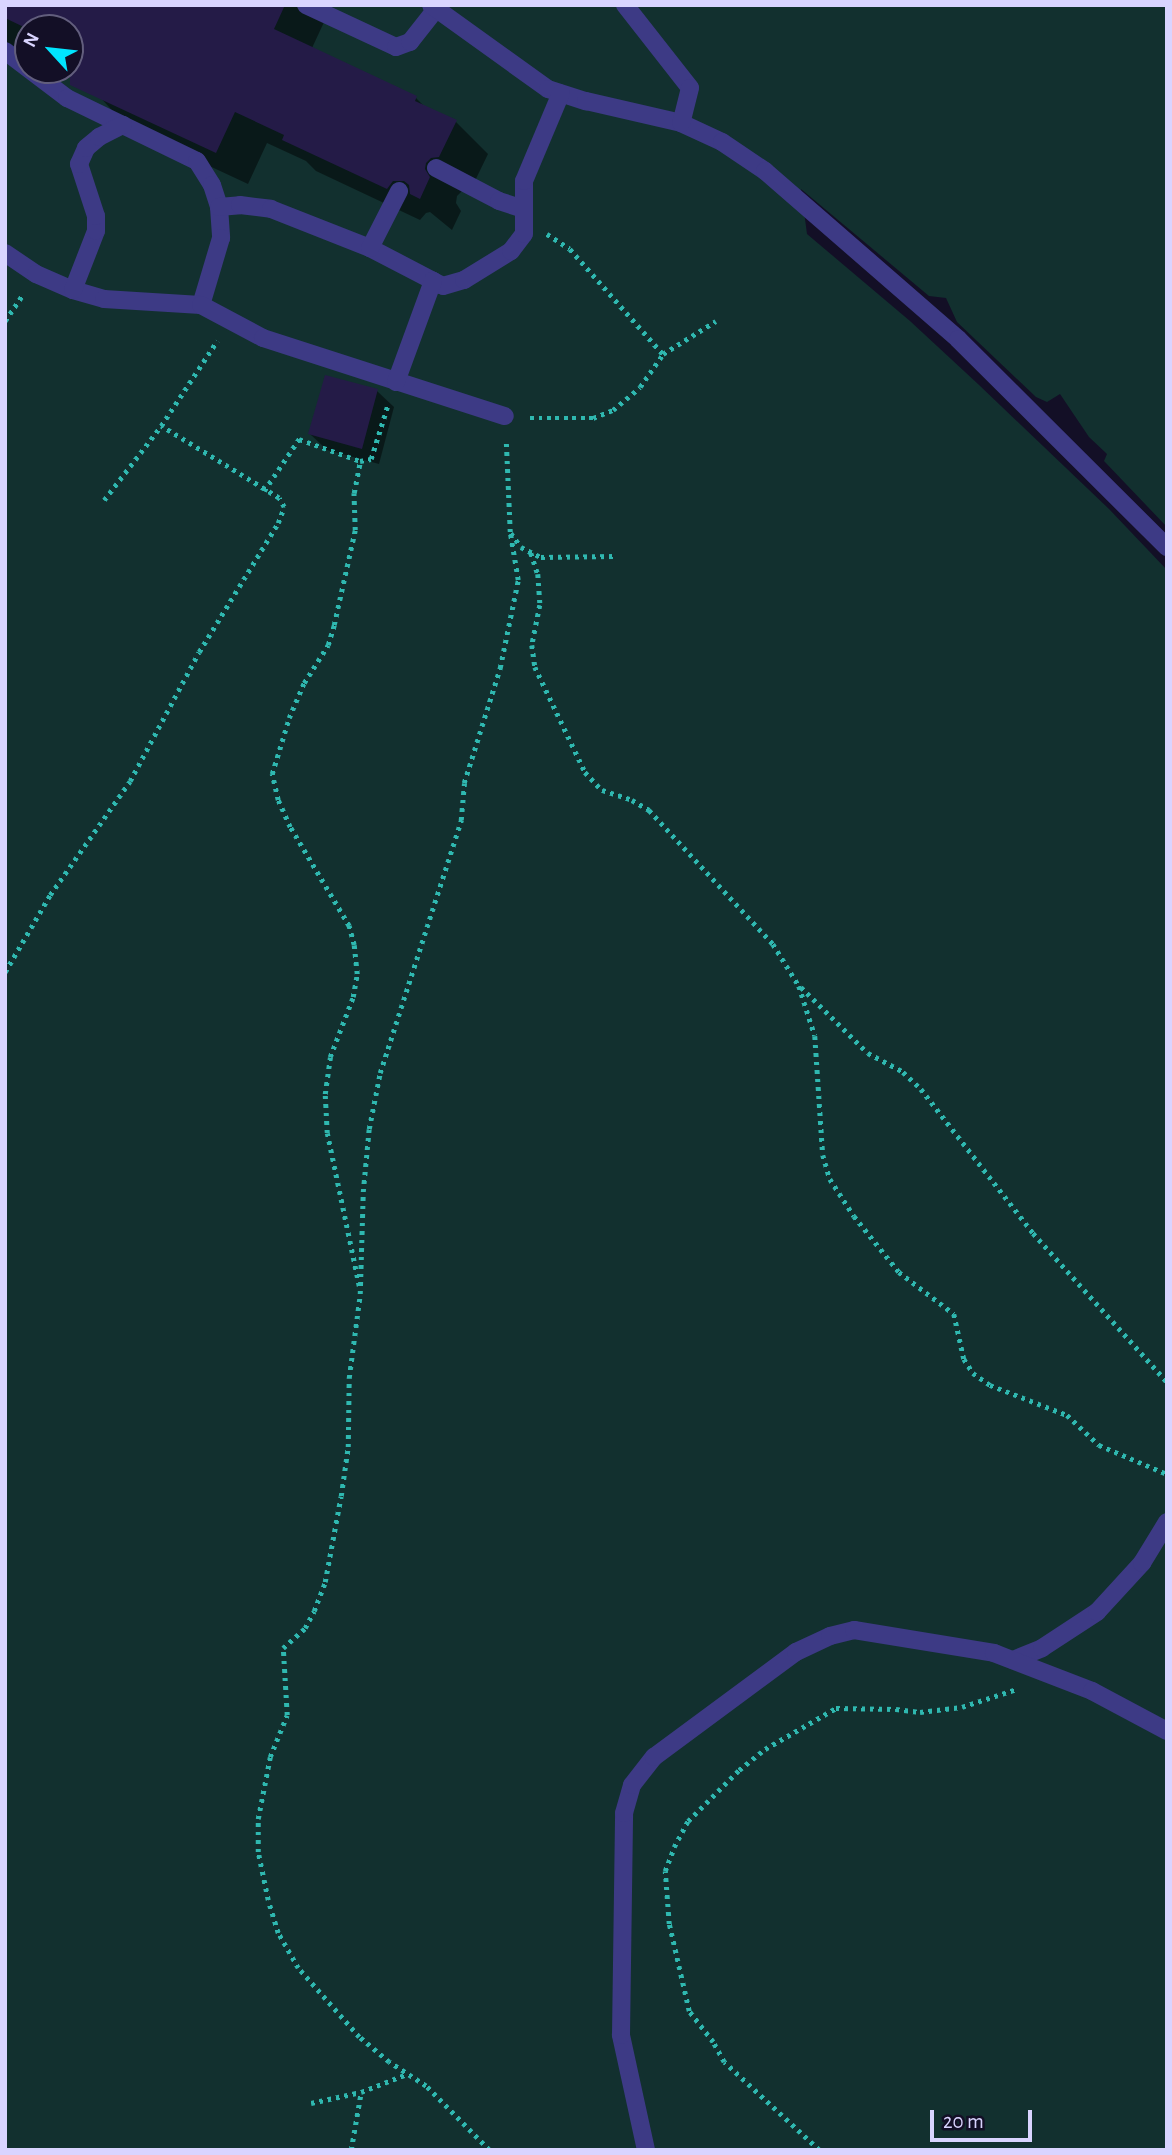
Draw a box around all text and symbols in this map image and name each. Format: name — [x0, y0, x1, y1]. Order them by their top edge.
north arrow — [14, 14, 84, 84]
text: N — [20, 30, 43, 50]
scale bar — [934, 2096, 1036, 2140]
text: 20 m — [943, 2111, 984, 2132]

